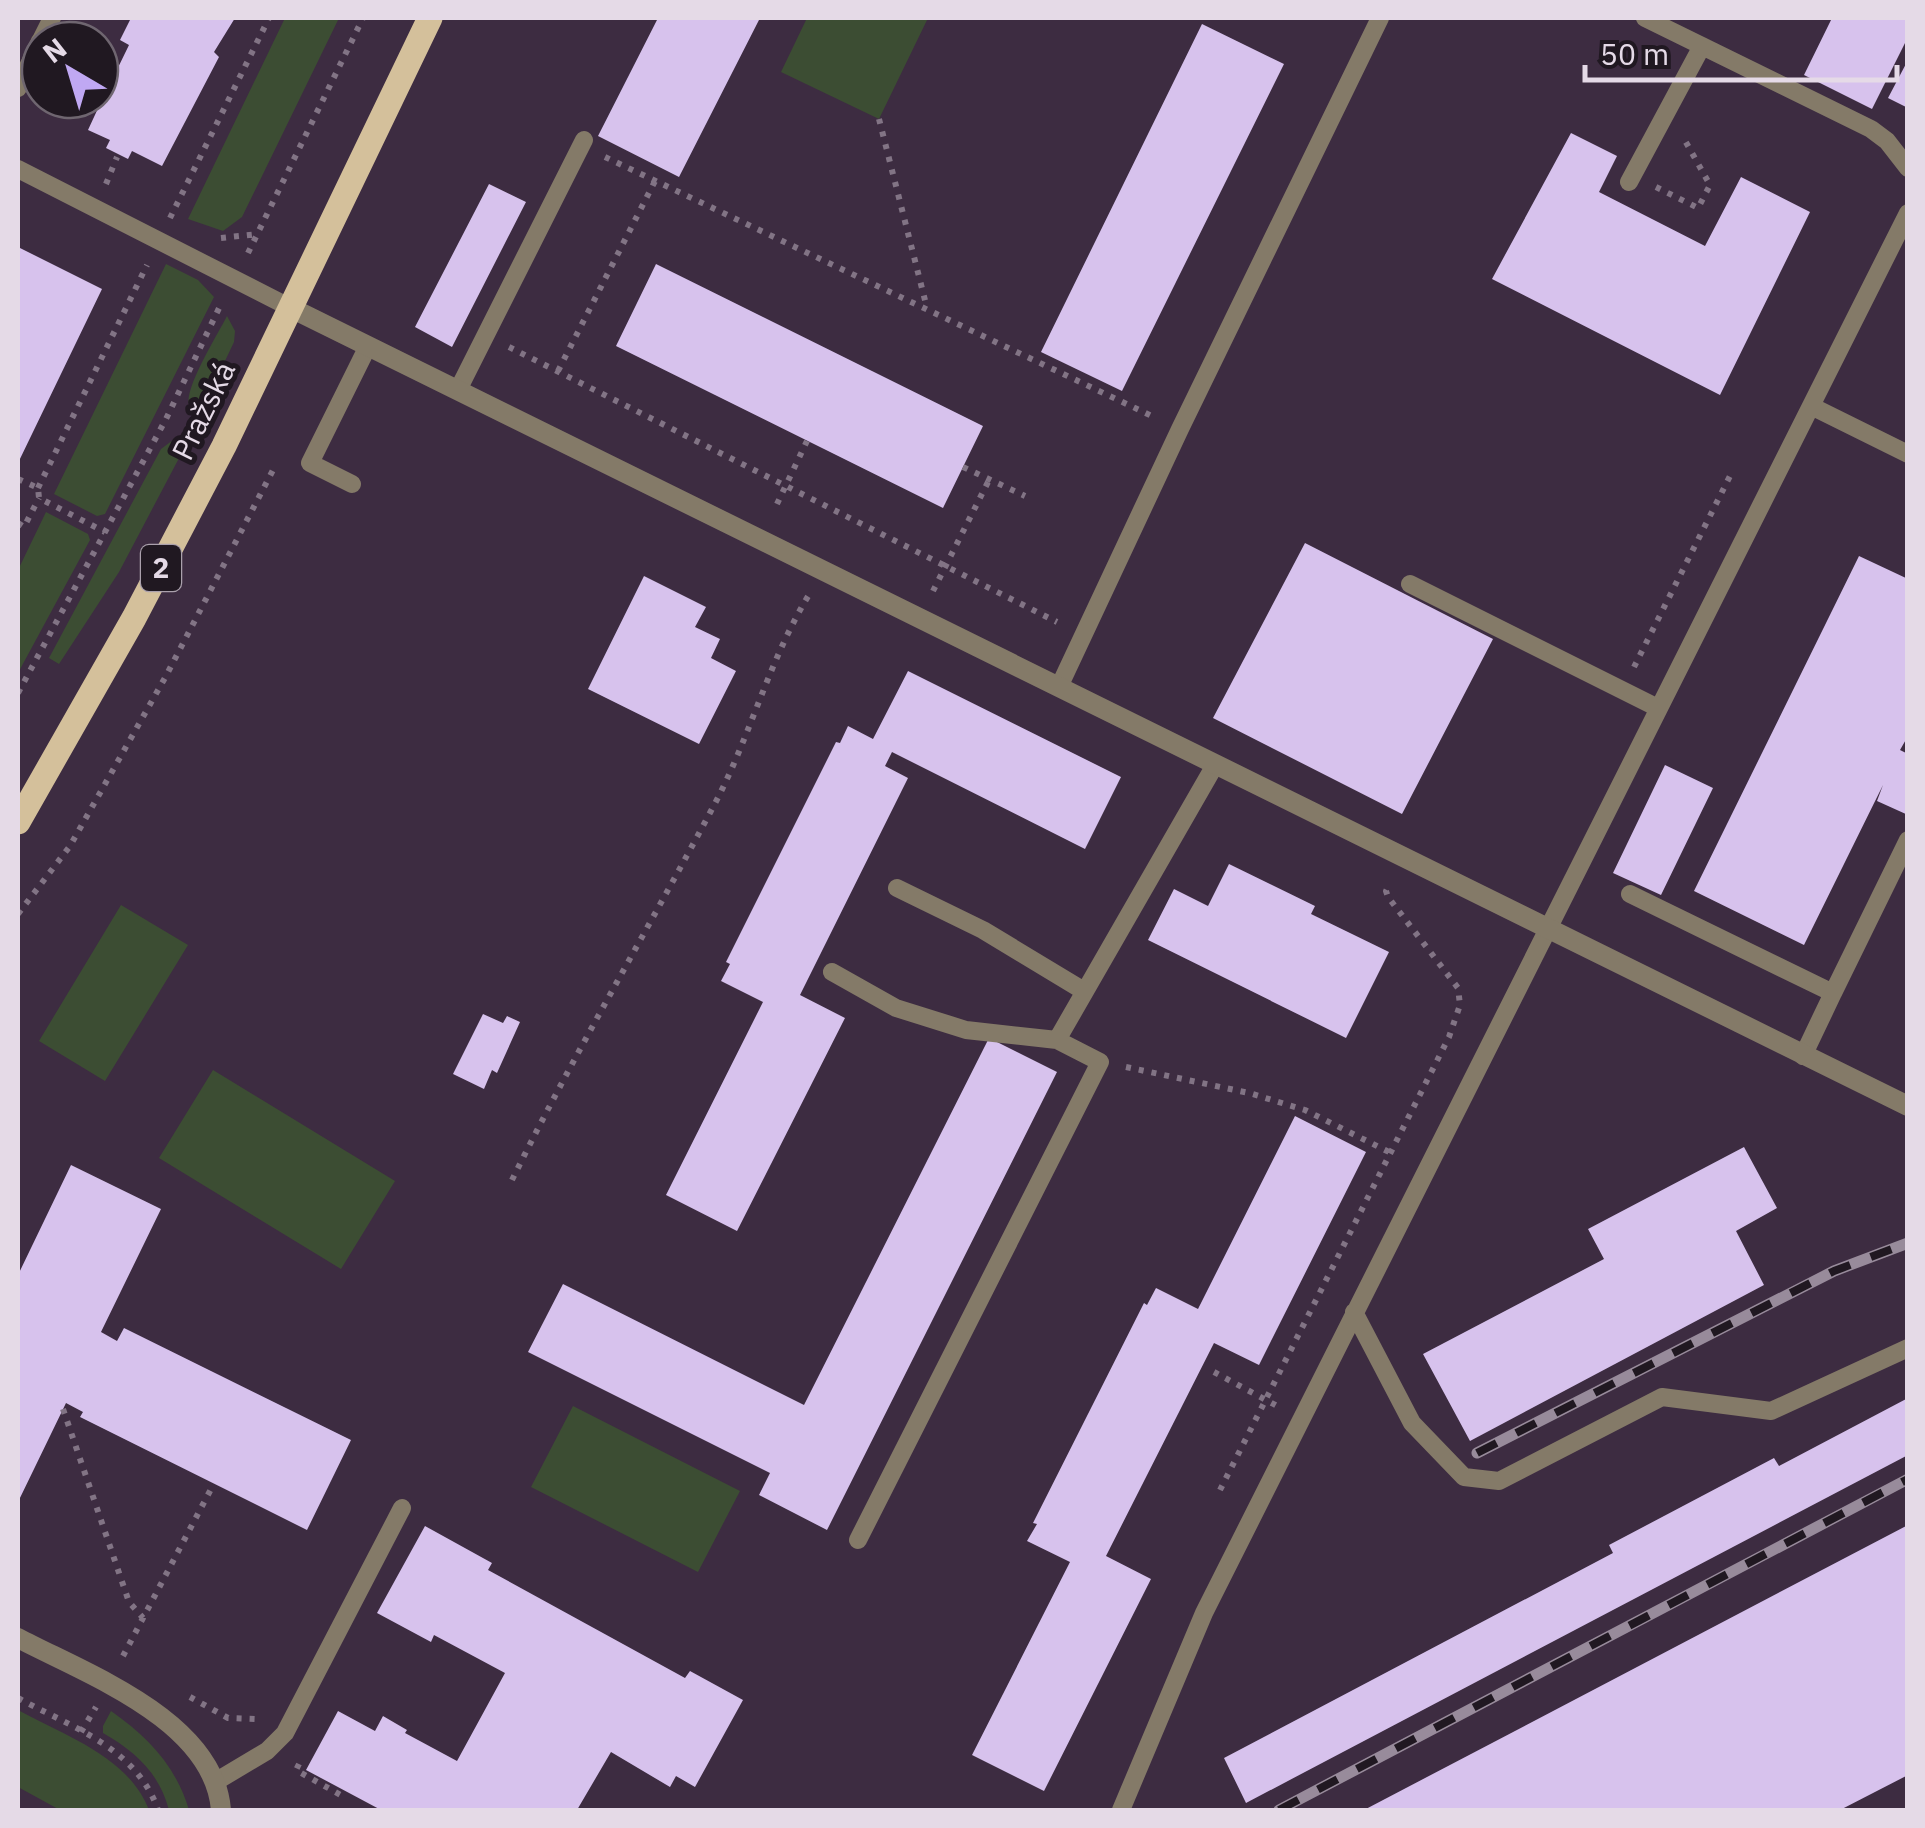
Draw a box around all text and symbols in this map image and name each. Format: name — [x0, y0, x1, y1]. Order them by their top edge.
north arrow — [20, 20, 120, 120]
scale bar — [1585, 20, 1898, 82]
text: N — [35, 29, 74, 71]
text: 50 m — [1600, 34, 1669, 73]
street label: Pražská — [162, 355, 243, 466]
road number: 2 — [141, 545, 181, 591]

